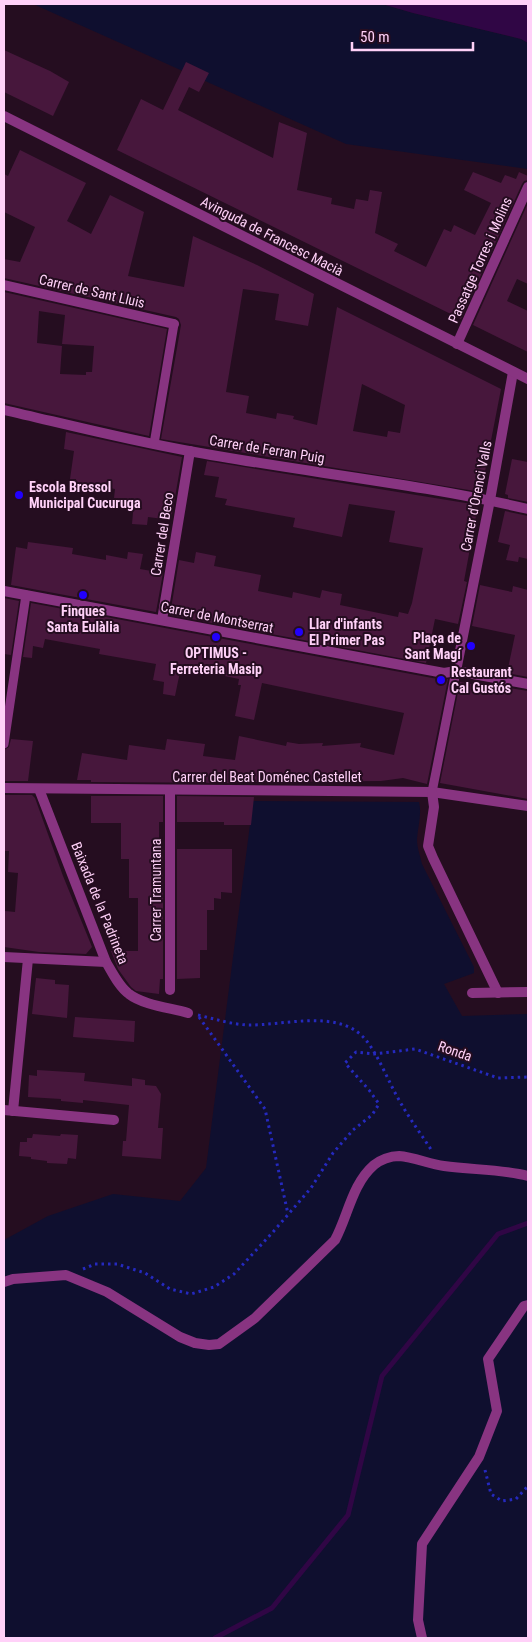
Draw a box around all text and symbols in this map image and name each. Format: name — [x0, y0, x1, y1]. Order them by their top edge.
scale bar — [352, 20, 473, 52]
text: 50 m — [360, 28, 390, 46]
street label: Avinguda de Francesc Macià — [198, 193, 346, 279]
street label: Passatge Torres i Molins — [445, 195, 515, 325]
street label: Carrer de Sant Lluis — [38, 271, 146, 311]
street label: Carrer de Ferran Puig — [208, 432, 326, 466]
street label: Carrer d'Orenci Valls — [457, 439, 495, 553]
place label: Escola Bressol Municipal Cucuruga — [29, 479, 141, 511]
marker: Escola Bressol Municipal Cucuruga — [13, 489, 25, 501]
street label: Carrer del Beco — [147, 491, 177, 577]
marker: Finques Santa Eulàlia — [77, 589, 89, 601]
street label: Carrer de Montserrat — [159, 598, 275, 636]
place label: Finques Santa Eulàlia — [47, 603, 120, 635]
place label: Llar d'infants El Primer Pas — [309, 616, 385, 648]
marker: Llar d'infants El Primer Pas — [293, 626, 305, 638]
place label: Plaça de Sant Magí — [405, 630, 462, 662]
marker: OPTIMUS - Ferreteria Masip — [210, 631, 222, 643]
marker: Plaça de Sant Magí — [465, 640, 477, 652]
place label: OPTIMUS - Ferreteria Masip — [170, 645, 262, 677]
place label: Restaurant Cal Gustós — [451, 664, 512, 696]
marker: Restaurant Cal Gustós — [435, 674, 447, 686]
street label: Carrer del Beat Doménec Castellet — [172, 769, 362, 785]
street label: Carrer Tramuntana — [148, 839, 164, 941]
street label: Baixada de la Padrineta — [68, 840, 132, 966]
street label: Ronda — [436, 1038, 474, 1064]

